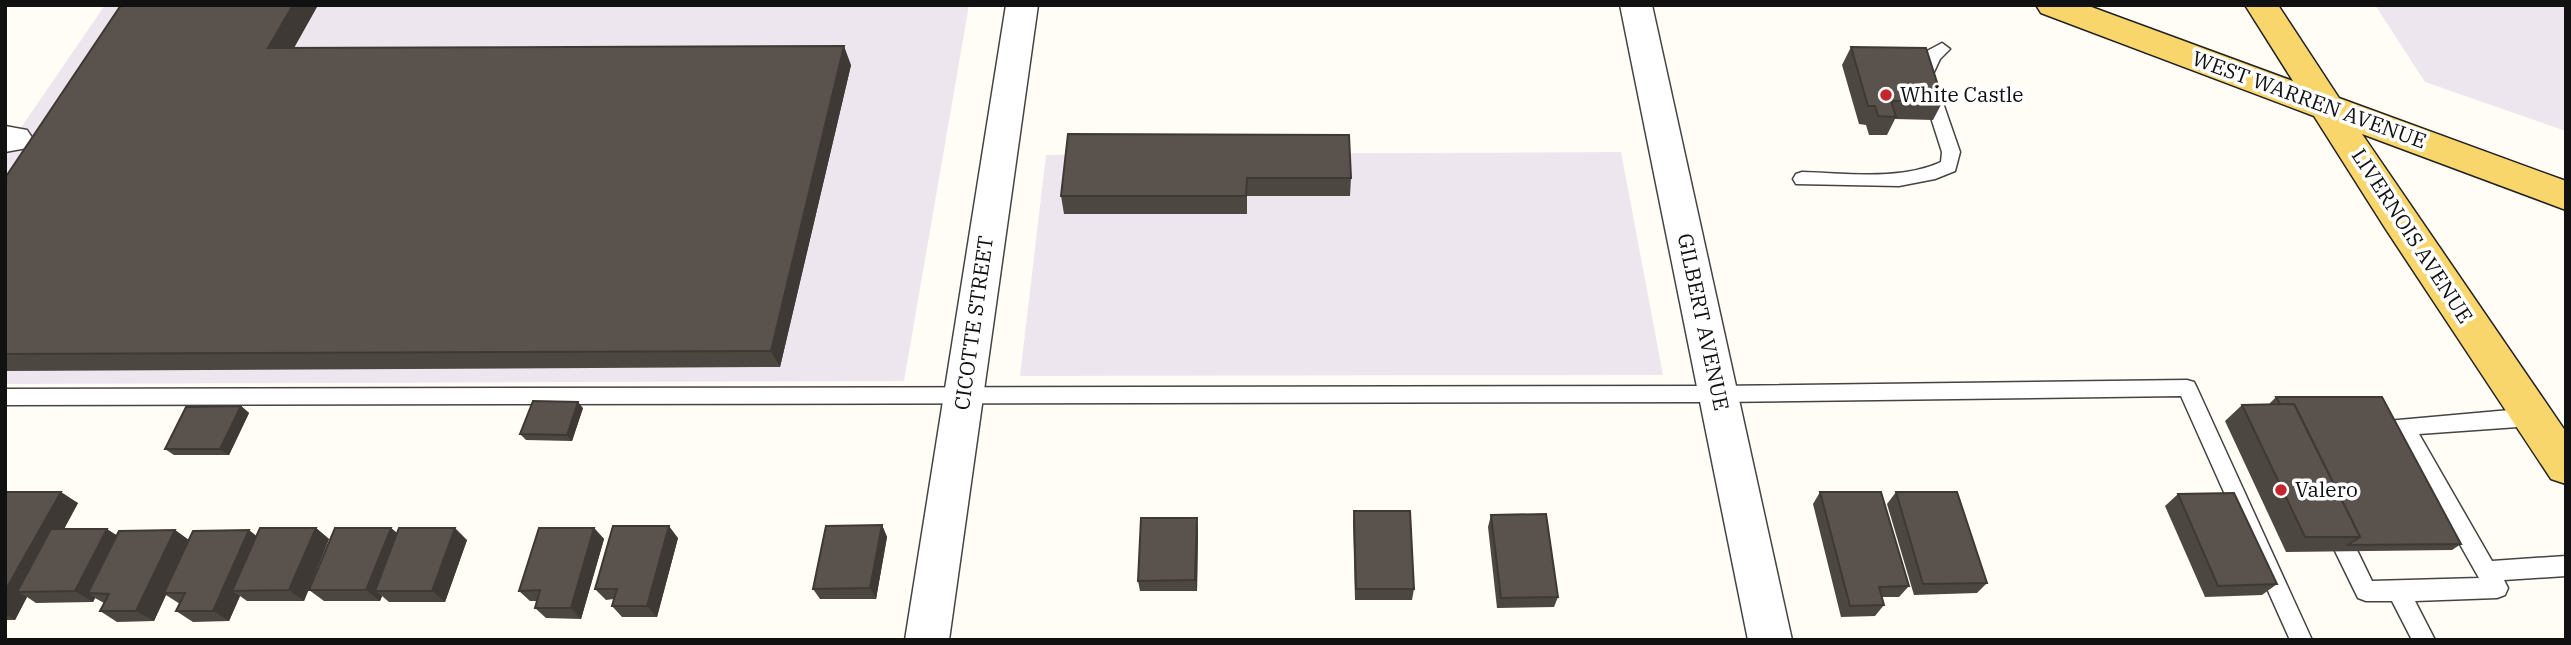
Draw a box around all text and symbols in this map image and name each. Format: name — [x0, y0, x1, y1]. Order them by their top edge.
street label: WEST WARREN AVENUE — [2188, 44, 2430, 155]
place label: White Castle — [1900, 80, 2024, 108]
marker: White Castle — [1878, 87, 1894, 103]
street label: LIVERNOIS AVENUE — [2346, 143, 2480, 328]
street label: GILBERT AVENUE — [1672, 231, 1736, 413]
street label: CICOTTE STREET — [947, 234, 999, 412]
place label: Valero — [2295, 475, 2358, 503]
marker: Valero — [2273, 482, 2289, 498]

